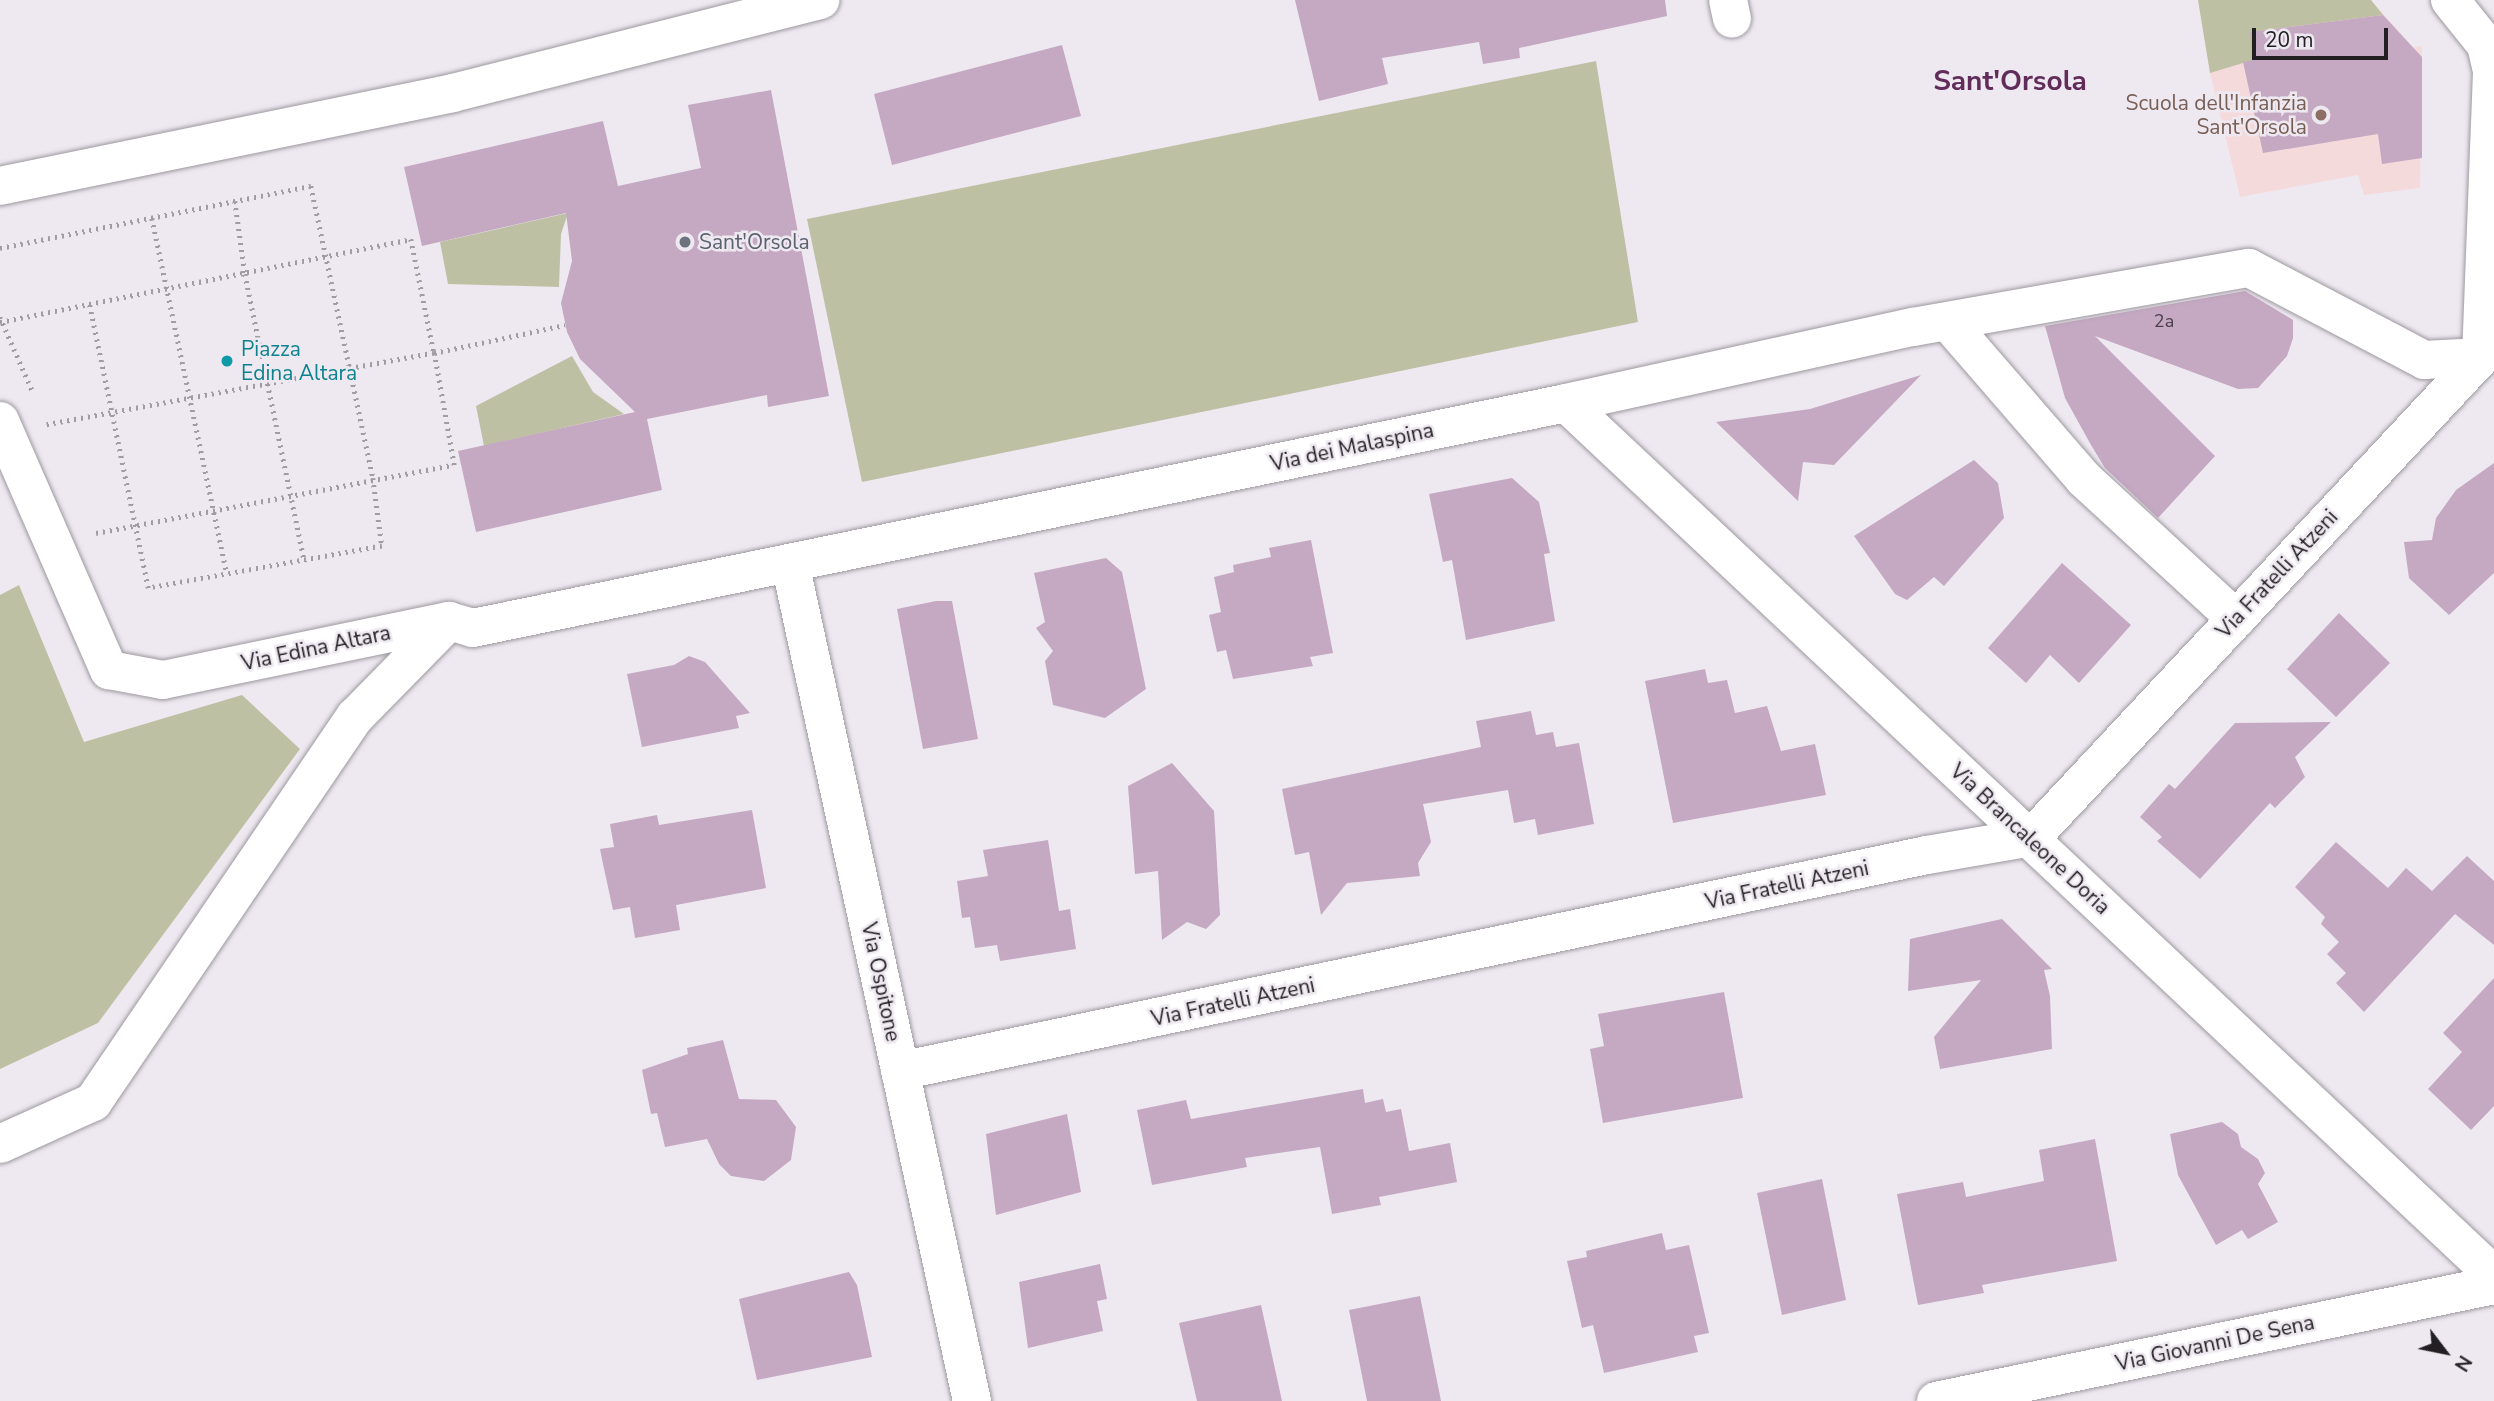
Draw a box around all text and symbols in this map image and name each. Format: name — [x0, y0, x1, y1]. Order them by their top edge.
scale bar — [2256, 14, 2392, 58]
text: 20 m — [2265, 26, 2314, 54]
district label: Sant'Orsola — [1933, 64, 2087, 98]
place label: Scuola dell'Infanzia Sant'Orsola — [2125, 90, 2307, 140]
marker: Scuola dell'Infanzia Sant'Orsola — [2313, 107, 2329, 123]
place label: Sant'Orsola — [699, 229, 810, 255]
marker: Sant'Orsola — [677, 234, 693, 250]
house number: 2a — [2154, 310, 2174, 332]
place label: Piazza Edina Altara — [241, 336, 357, 386]
marker: Piazza Edina Altara — [219, 353, 235, 369]
street label: Via dei Malaspina — [1268, 417, 1436, 477]
street label: Via Fratelli Atzeni — [2211, 504, 2343, 644]
street label: Via Edina Altara — [239, 620, 393, 676]
street label: Via Brancaleone Doria — [1945, 758, 2115, 920]
street label: Via Fratelli Atzeni — [1703, 855, 1871, 915]
street label: Via Ospitone — [856, 920, 906, 1044]
street label: Via Fratelli Atzeni — [1149, 972, 1317, 1032]
street label: Via Giovanni De Sena — [2113, 1310, 2317, 1376]
north arrow — [2410, 1317, 2480, 1387]
text: N — [2448, 1350, 2478, 1376]

